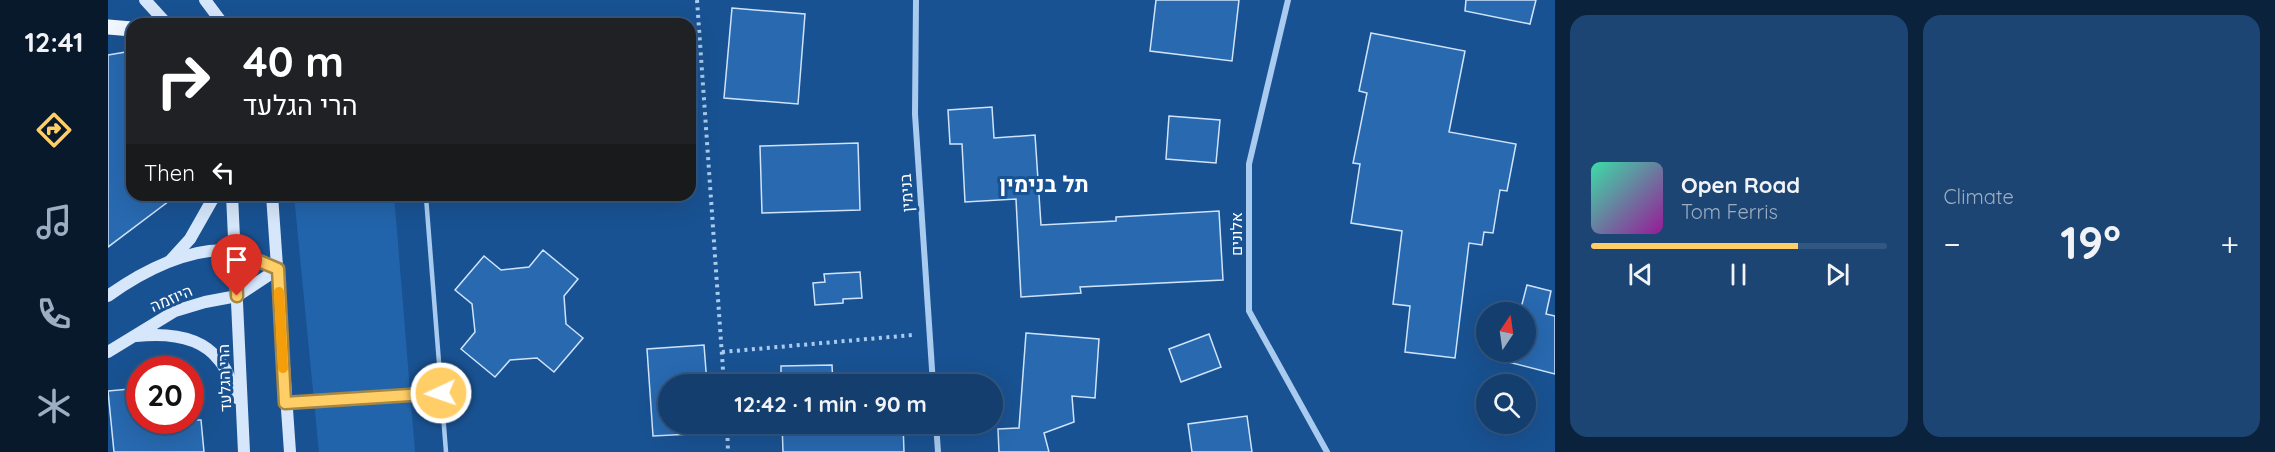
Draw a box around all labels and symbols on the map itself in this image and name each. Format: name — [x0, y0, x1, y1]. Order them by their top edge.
district label: תל בנימין — [999, 170, 1089, 198]
street label: בנימין — [895, 172, 917, 213]
street label: אלונים — [1226, 212, 1246, 256]
pin — [211, 234, 262, 296]
street label: היוזמה — [147, 280, 195, 316]
north arrow — [1476, 302, 1536, 362]
street label: הרי הגלעד — [213, 344, 235, 412]
speed limit sign: 20 — [126, 356, 204, 434]
position arrow — [409, 361, 473, 425]

